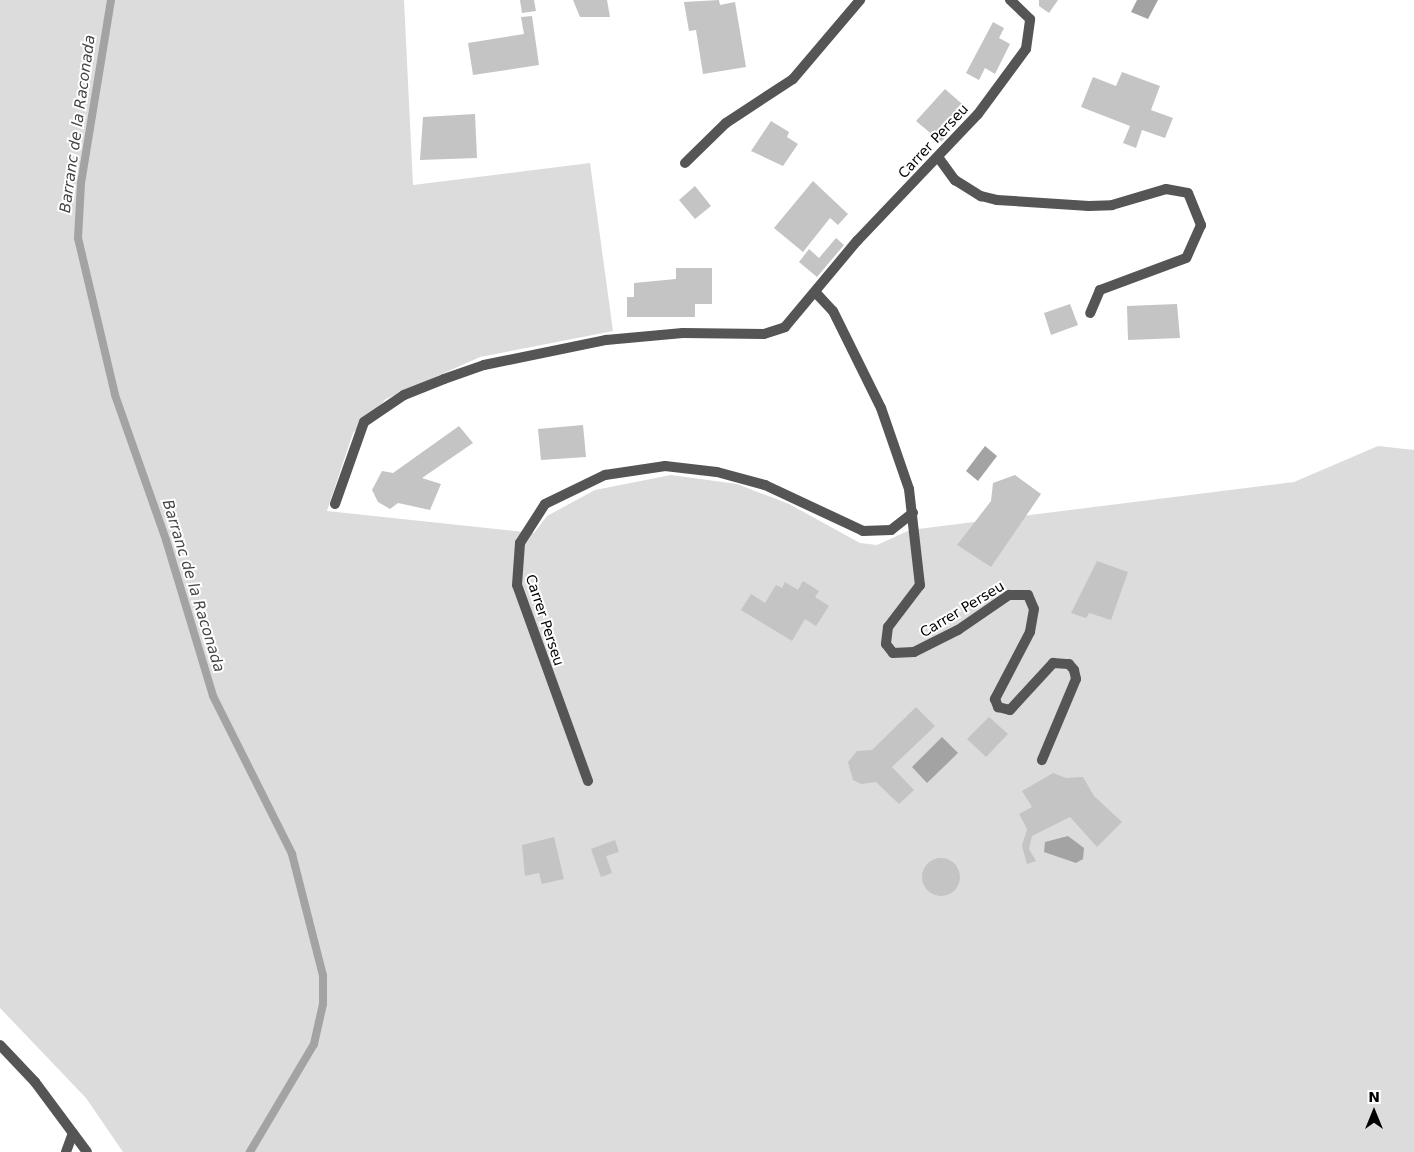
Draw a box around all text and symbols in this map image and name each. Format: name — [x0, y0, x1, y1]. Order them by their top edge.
water label: Barranc de la Raconada — [57, 34, 99, 214]
street label: Carrer Perseu — [894, 100, 972, 182]
water label: Barranc de la Raconada — [158, 497, 228, 675]
street label: Carrer Perseu — [522, 572, 568, 668]
street label: Carrer Perseu — [917, 577, 1007, 641]
north arrow — [1349, 1087, 1399, 1137]
text: N — [1368, 1089, 1380, 1105]

